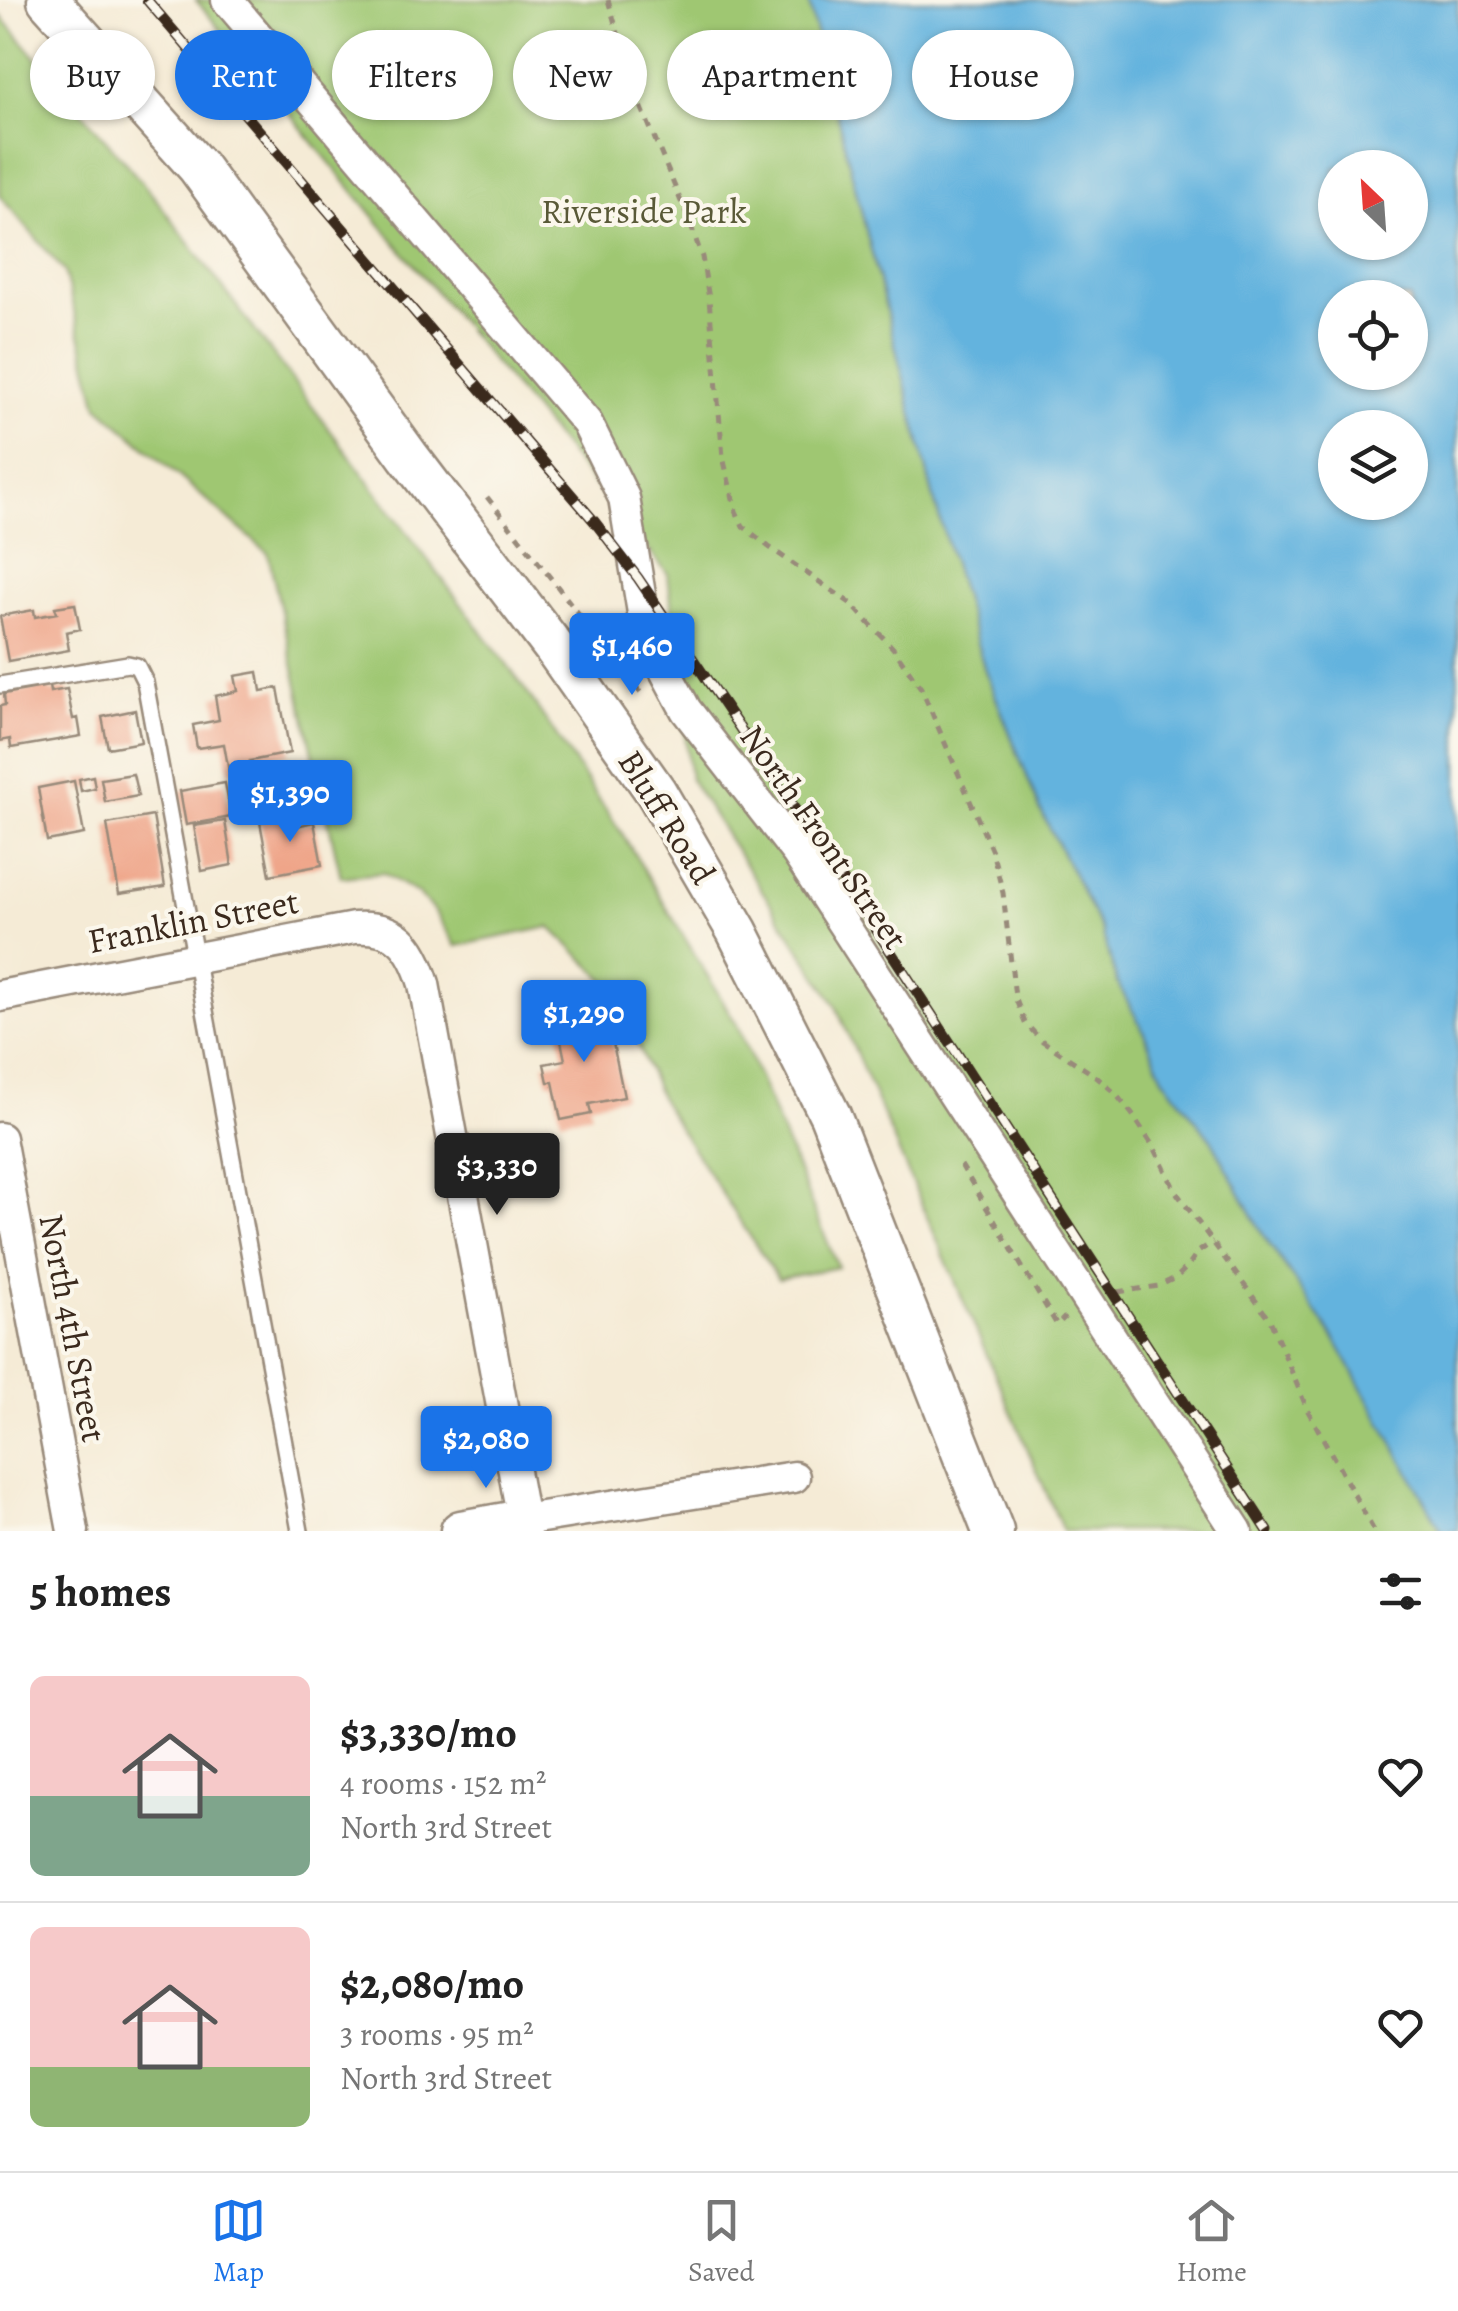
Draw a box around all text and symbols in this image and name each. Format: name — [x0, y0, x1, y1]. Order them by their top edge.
chip: Buy — [30, 30, 155, 120]
chip: Rent — [175, 30, 312, 120]
chip: Filters — [332, 30, 493, 120]
chip: New — [513, 30, 647, 120]
chip: Apartment — [667, 30, 892, 120]
chip: House — [912, 30, 1074, 120]
north arrow — [1318, 150, 1428, 260]
map controls — [1318, 150, 1428, 520]
park label: Riverside Park — [541, 187, 747, 235]
button: locate — [1318, 280, 1428, 390]
button: layers — [1318, 410, 1428, 520]
pin: $1,460 — [551, 613, 713, 698]
text: $1,460 — [591, 623, 673, 667]
street label: North Front Street — [729, 715, 919, 959]
street label: Bluff Road — [607, 741, 727, 894]
pin: $1,390 — [209, 760, 371, 845]
text: $1,390 — [250, 770, 330, 814]
street label: Franklin Street — [84, 877, 302, 965]
pin: $1,290 — [503, 980, 665, 1065]
text: $1,290 — [543, 990, 625, 1034]
pin: $3,330 — [416, 1133, 578, 1218]
text: $3,330 — [457, 1143, 537, 1187]
street label: North 4th Street — [27, 1210, 119, 1446]
pin: $2,080 — [405, 1406, 567, 1491]
text: $2,080 — [443, 1416, 529, 1460]
text: 5 homes — [30, 1563, 171, 1620]
icon: filters — [1373, 1564, 1428, 1619]
text: $3,330/mo — [340, 1704, 517, 1761]
icon: home — [110, 1716, 230, 1836]
icon: heart — [1373, 1749, 1428, 1804]
text: 4 rooms · 152 m² — [340, 1761, 547, 1805]
text: North 3rd Street — [340, 1805, 552, 1849]
text: $2,080/mo — [340, 1955, 524, 2012]
icon: home — [110, 1967, 230, 2087]
icon: heart — [1373, 2000, 1428, 2055]
text: 3 rooms · 95 m² — [340, 2012, 534, 2056]
text: North 3rd Street — [340, 2056, 552, 2100]
tab: Map — [211, 2193, 266, 2291]
tab: Saved — [688, 2193, 755, 2291]
tab: Home — [1177, 2193, 1247, 2291]

